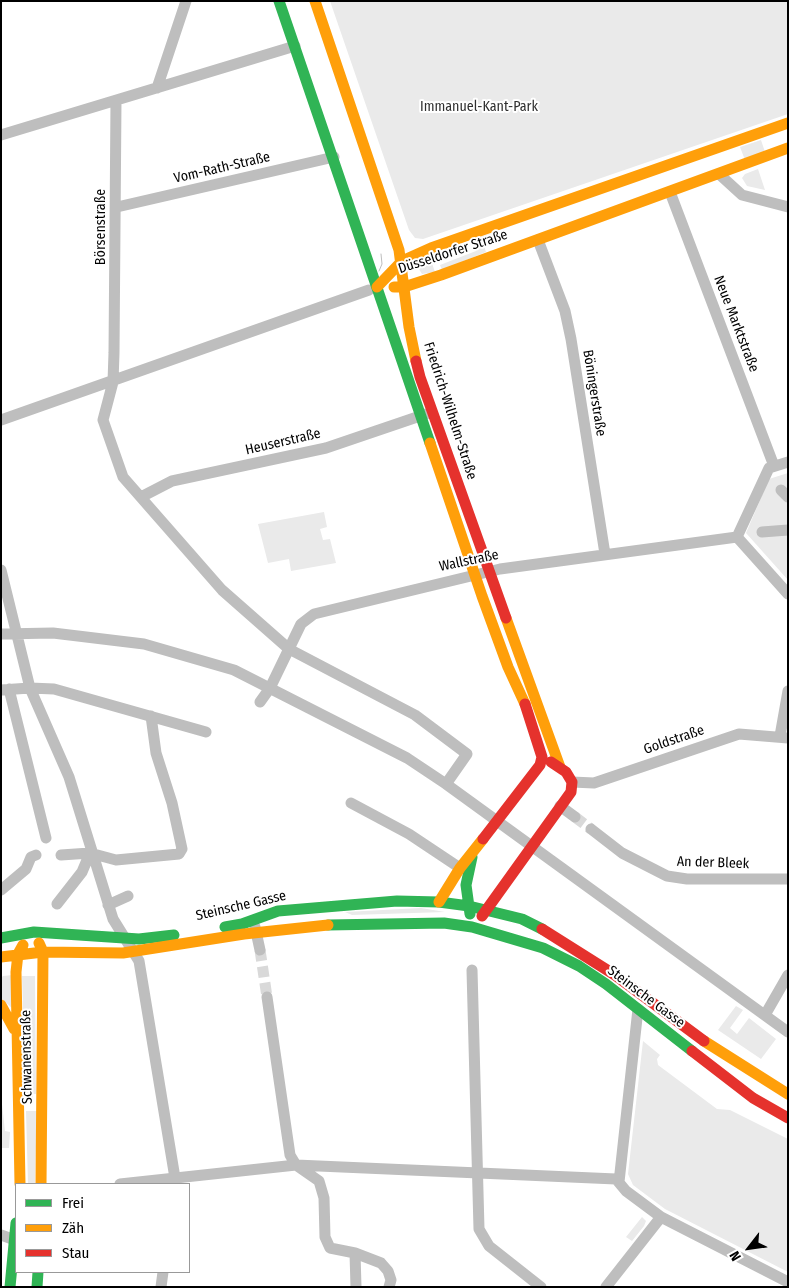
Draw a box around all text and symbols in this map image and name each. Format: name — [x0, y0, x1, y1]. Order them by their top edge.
park label: Immanuel-Kant-Park — [420, 99, 538, 115]
street label: Vom-Rath-Straße — [172, 149, 272, 187]
street label: Börsenstraße — [93, 189, 109, 265]
street label: Düsseldorfer Straße — [396, 226, 510, 278]
street label: Neue Marktstraße — [710, 273, 762, 375]
street label: Friedrich-Wilhelm-Straße — [420, 340, 480, 482]
street label: Böningerstraße — [579, 348, 609, 438]
street label: Heuserstraße — [244, 425, 322, 459]
street label: Wallstraße — [438, 546, 500, 576]
street label: Goldstraße — [642, 722, 706, 758]
street label: An der Bleek — [677, 853, 749, 873]
street label: Steinsche Gasse — [194, 887, 288, 925]
street label: Steinsche Gasse — [604, 963, 688, 1031]
street label: Schwanenstraße — [18, 1010, 36, 1104]
legend — [15, 1183, 190, 1273]
text: Frei — [62, 1194, 84, 1212]
text: Zäh — [62, 1219, 84, 1237]
north arrow — [724, 1223, 774, 1273]
text: Stau — [62, 1244, 89, 1262]
text: N — [726, 1248, 745, 1264]

